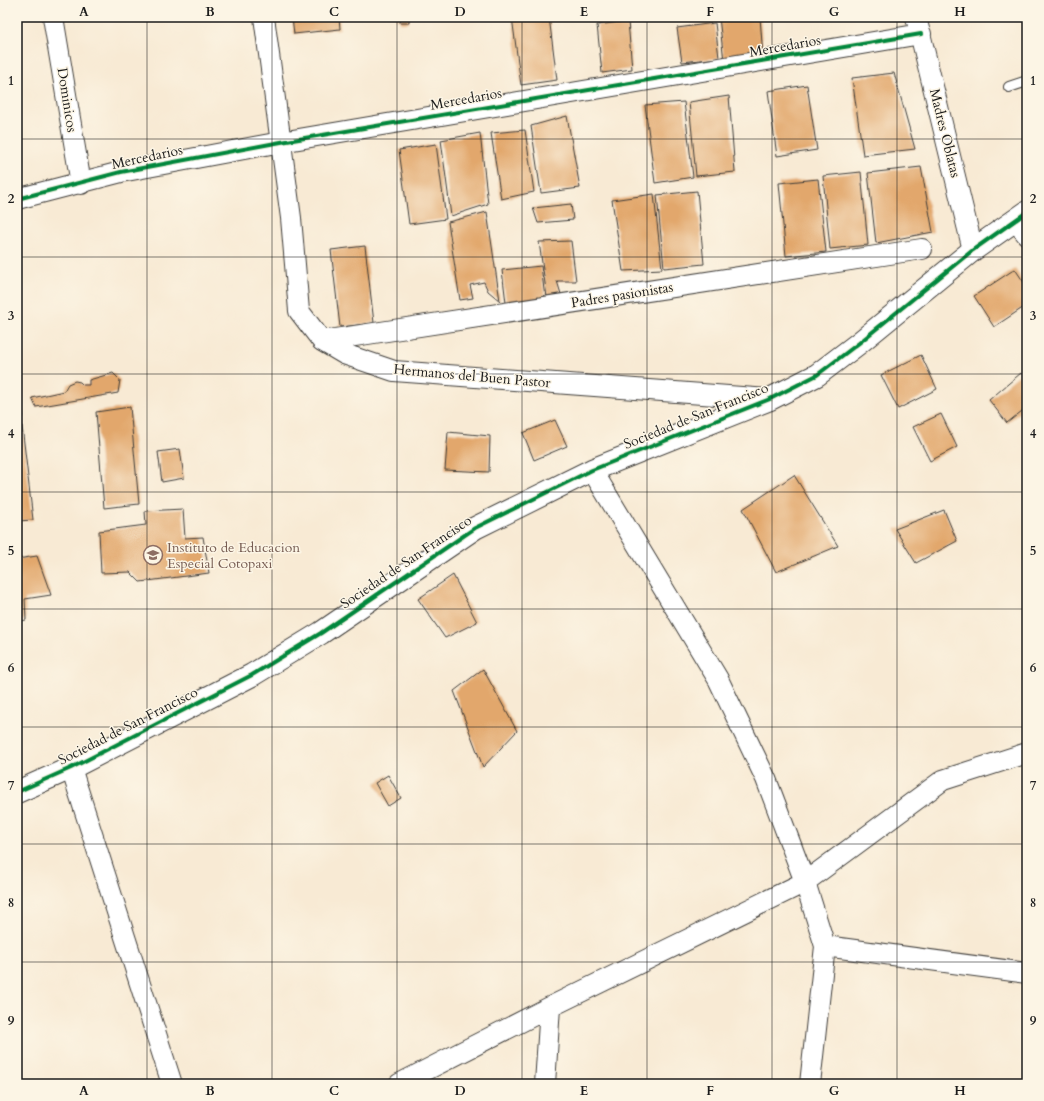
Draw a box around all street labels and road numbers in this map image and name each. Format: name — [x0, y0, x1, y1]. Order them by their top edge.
street label: Mercedarios — [748, 30, 823, 62]
street label: Dominicos — [53, 66, 82, 134]
street label: Mercedarios — [429, 83, 504, 115]
street label: Madres Oblatas — [925, 87, 965, 180]
street label: Mercedarios — [110, 140, 185, 174]
street label: Padres pasionistas — [570, 278, 675, 312]
street label: Hermanos del Buen Pastor — [393, 360, 552, 392]
street label: Sociedad de San Francisco — [621, 378, 772, 454]
street label: Sociedad de San Francisco — [337, 511, 476, 613]
street label: Sociedad de San Francisco — [55, 682, 201, 770]

